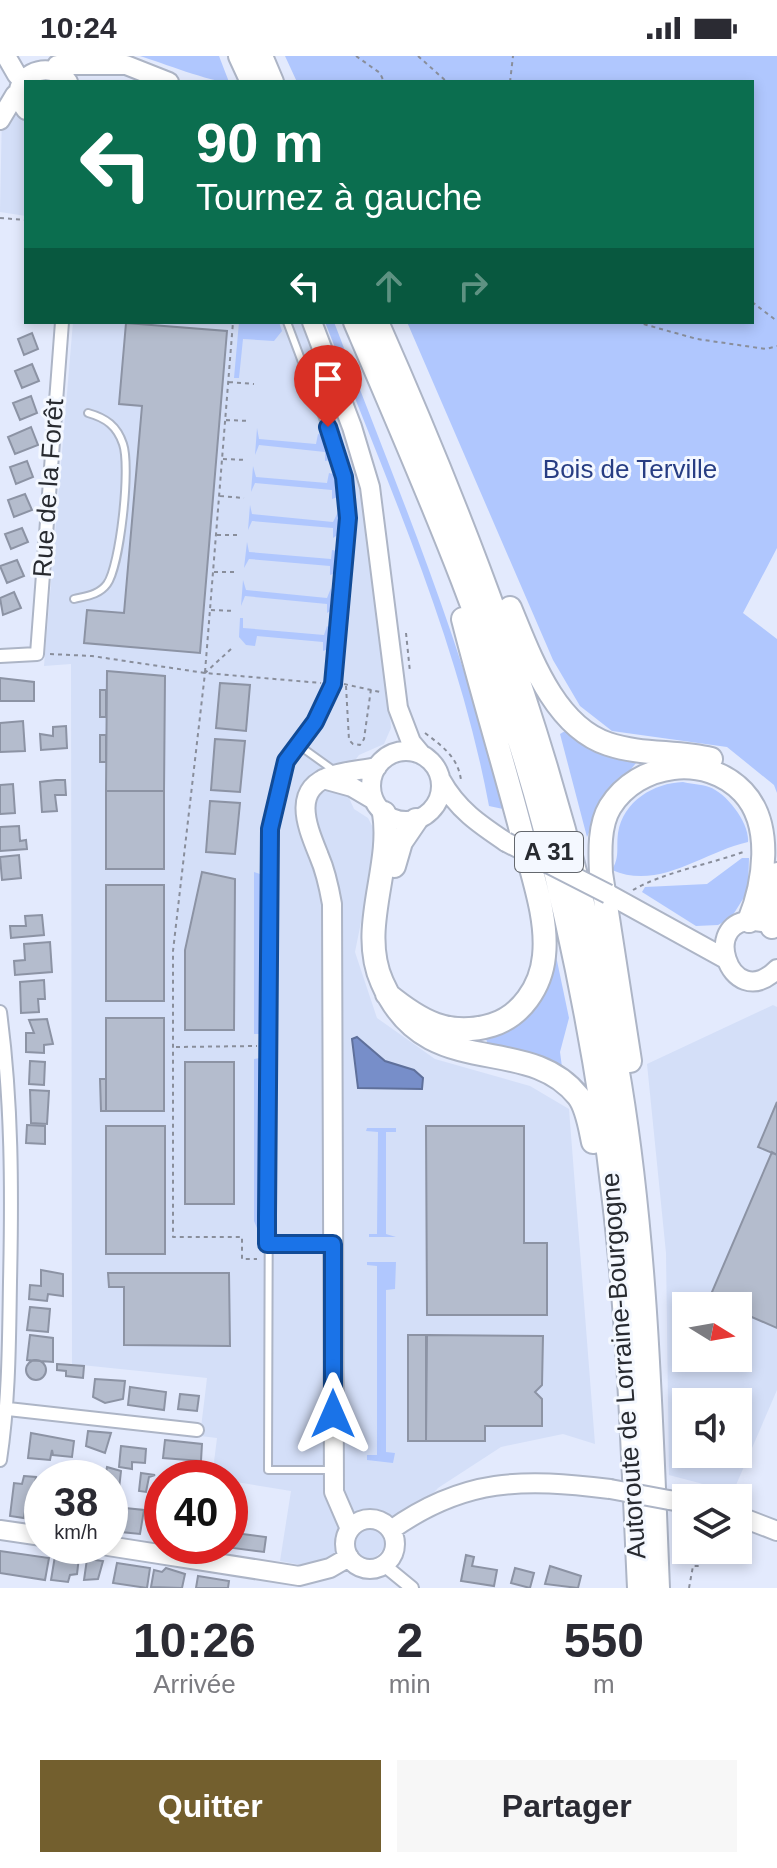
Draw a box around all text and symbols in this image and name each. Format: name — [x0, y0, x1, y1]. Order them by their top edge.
text: 10:24 — [40, 11, 117, 44]
text: 90 m — [196, 111, 324, 174]
icon: left — [64, 112, 168, 216]
text: Tournez à gauche — [196, 177, 482, 218]
icon: left — [283, 264, 327, 308]
icon: ahead — [367, 264, 411, 308]
icon: right — [451, 264, 495, 308]
pin — [294, 345, 362, 427]
icon: arrive — [306, 357, 350, 401]
street label: Rue de la Forêt — [27, 397, 69, 578]
park label: Bois de Terville — [543, 454, 717, 484]
road number: A 31 — [515, 832, 583, 872]
street label: Autoroute de Lorraine-Bourgogne — [595, 1172, 651, 1560]
north arrow — [672, 1292, 752, 1372]
map controls — [672, 1292, 752, 1564]
position arrow — [291, 1372, 375, 1456]
button: sound — [672, 1388, 752, 1468]
speed limit sign: 40 — [144, 1460, 248, 1564]
text: 38 — [54, 1480, 98, 1524]
button: layers — [672, 1484, 752, 1564]
text: km/h — [54, 1521, 98, 1543]
text: 10:26 — [133, 1614, 256, 1667]
text: 2 — [396, 1614, 423, 1667]
text: 550 — [564, 1614, 644, 1667]
text: Arrivée — [153, 1669, 236, 1699]
text: min — [389, 1669, 431, 1699]
text: m — [593, 1669, 615, 1699]
button: Quitter — [40, 1760, 381, 1852]
button: Partager — [397, 1760, 737, 1852]

